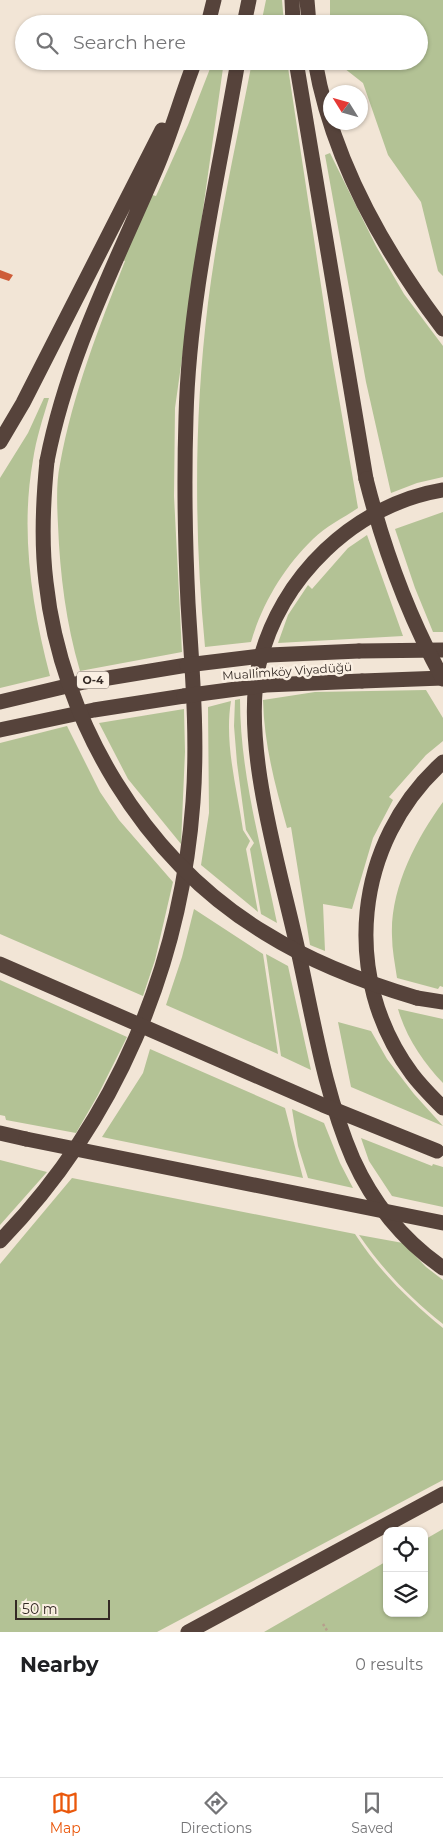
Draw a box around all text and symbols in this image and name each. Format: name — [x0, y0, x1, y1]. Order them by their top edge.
search box — [15, 15, 428, 70]
icon: search — [33, 29, 61, 57]
text: Search here — [73, 31, 186, 54]
north arrow — [323, 85, 368, 130]
street label: Muallimköy Viyadüğü — [222, 659, 352, 683]
road number: O-4 — [77, 672, 109, 688]
map controls — [383, 1527, 428, 1617]
button: locate — [383, 1527, 428, 1572]
button: layers — [383, 1572, 428, 1617]
scale bar — [15, 1597, 110, 1620]
text: 50 m — [22, 1600, 58, 1618]
text: Nearby — [20, 1652, 99, 1677]
text: 0 results — [355, 1655, 423, 1674]
tab: Map — [50, 1789, 81, 1837]
tab: Directions — [180, 1789, 252, 1837]
tab: Saved — [351, 1789, 393, 1837]

